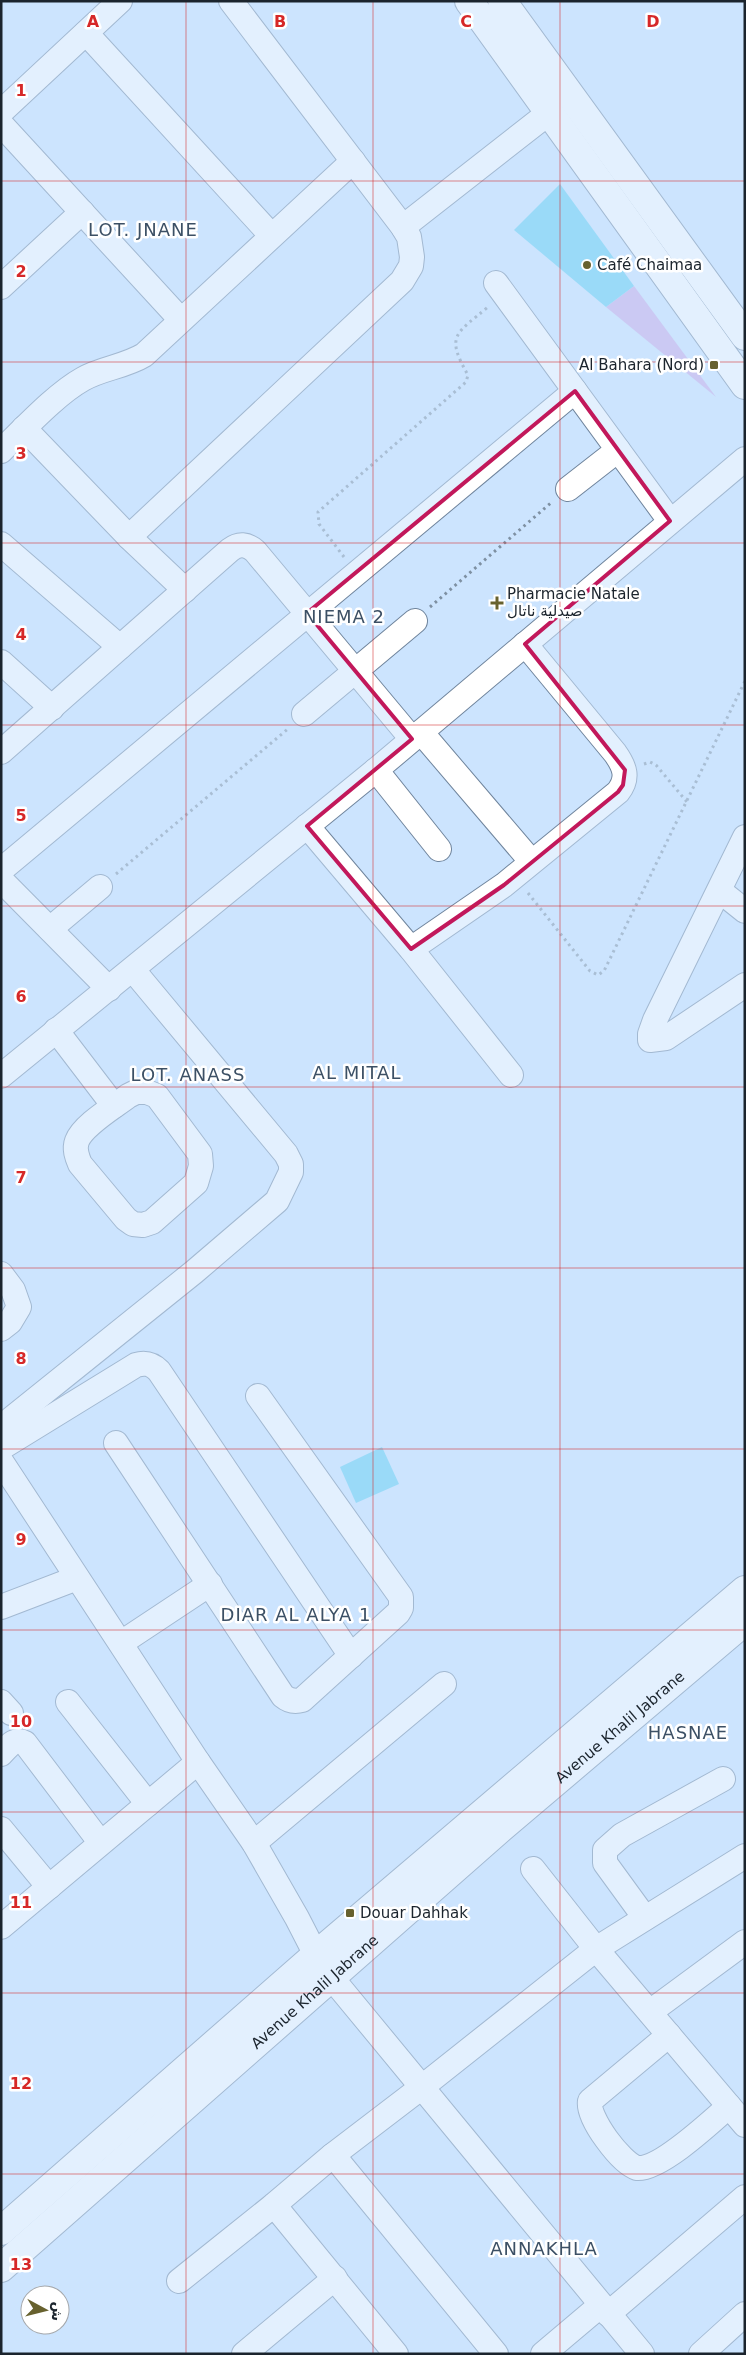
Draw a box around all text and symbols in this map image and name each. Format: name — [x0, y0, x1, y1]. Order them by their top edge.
text: A — [87, 12, 100, 31]
text: B — [274, 12, 286, 31]
text: C — [460, 12, 472, 31]
text: D — [646, 12, 660, 31]
text: 1 — [15, 81, 27, 100]
district label: LOT. JNANE — [88, 219, 198, 240]
place label: Café Chaimaa — [597, 256, 702, 274]
marker: Café Chaimaa — [581, 259, 593, 271]
text: 2 — [15, 262, 27, 281]
place label: Al Bahara (Nord) — [579, 356, 704, 374]
marker: Al Bahara (Nord) — [708, 359, 720, 371]
text: 3 — [15, 444, 27, 463]
place label: Pharmacie Natale صيدلية ناتال — [507, 585, 640, 620]
marker: Pharmacie Natale صيدلية ناتال — [491, 597, 503, 609]
district label: NIEMA 2 — [303, 606, 385, 627]
text: 4 — [15, 625, 27, 644]
text: 5 — [15, 806, 27, 825]
text: 6 — [15, 987, 27, 1006]
district label: AL MITAL — [313, 1062, 401, 1083]
district label: LOT. ANASS — [131, 1064, 245, 1085]
text: 7 — [15, 1168, 27, 1187]
text: 8 — [15, 1349, 27, 1368]
text: 9 — [15, 1530, 27, 1549]
district label: DIAR AL ALYA 1 — [221, 1604, 371, 1625]
street label: Avenue Khalil Jabrane — [552, 1667, 688, 1787]
text: 10 — [10, 1712, 32, 1731]
district label: HASNAE — [648, 1722, 728, 1743]
text: 11 — [10, 1893, 32, 1912]
place label: Douar Dahhak — [360, 1904, 468, 1922]
marker: Douar Dahhak — [344, 1907, 356, 1919]
street label: Avenue Khalil Jabrane — [247, 1931, 382, 2053]
text: 12 — [10, 2074, 32, 2093]
district label: ANNAKHLA — [490, 2238, 598, 2259]
text: 13 — [10, 2255, 32, 2274]
north arrow — [20, 2285, 70, 2335]
text: ش — [49, 2301, 67, 2322]

